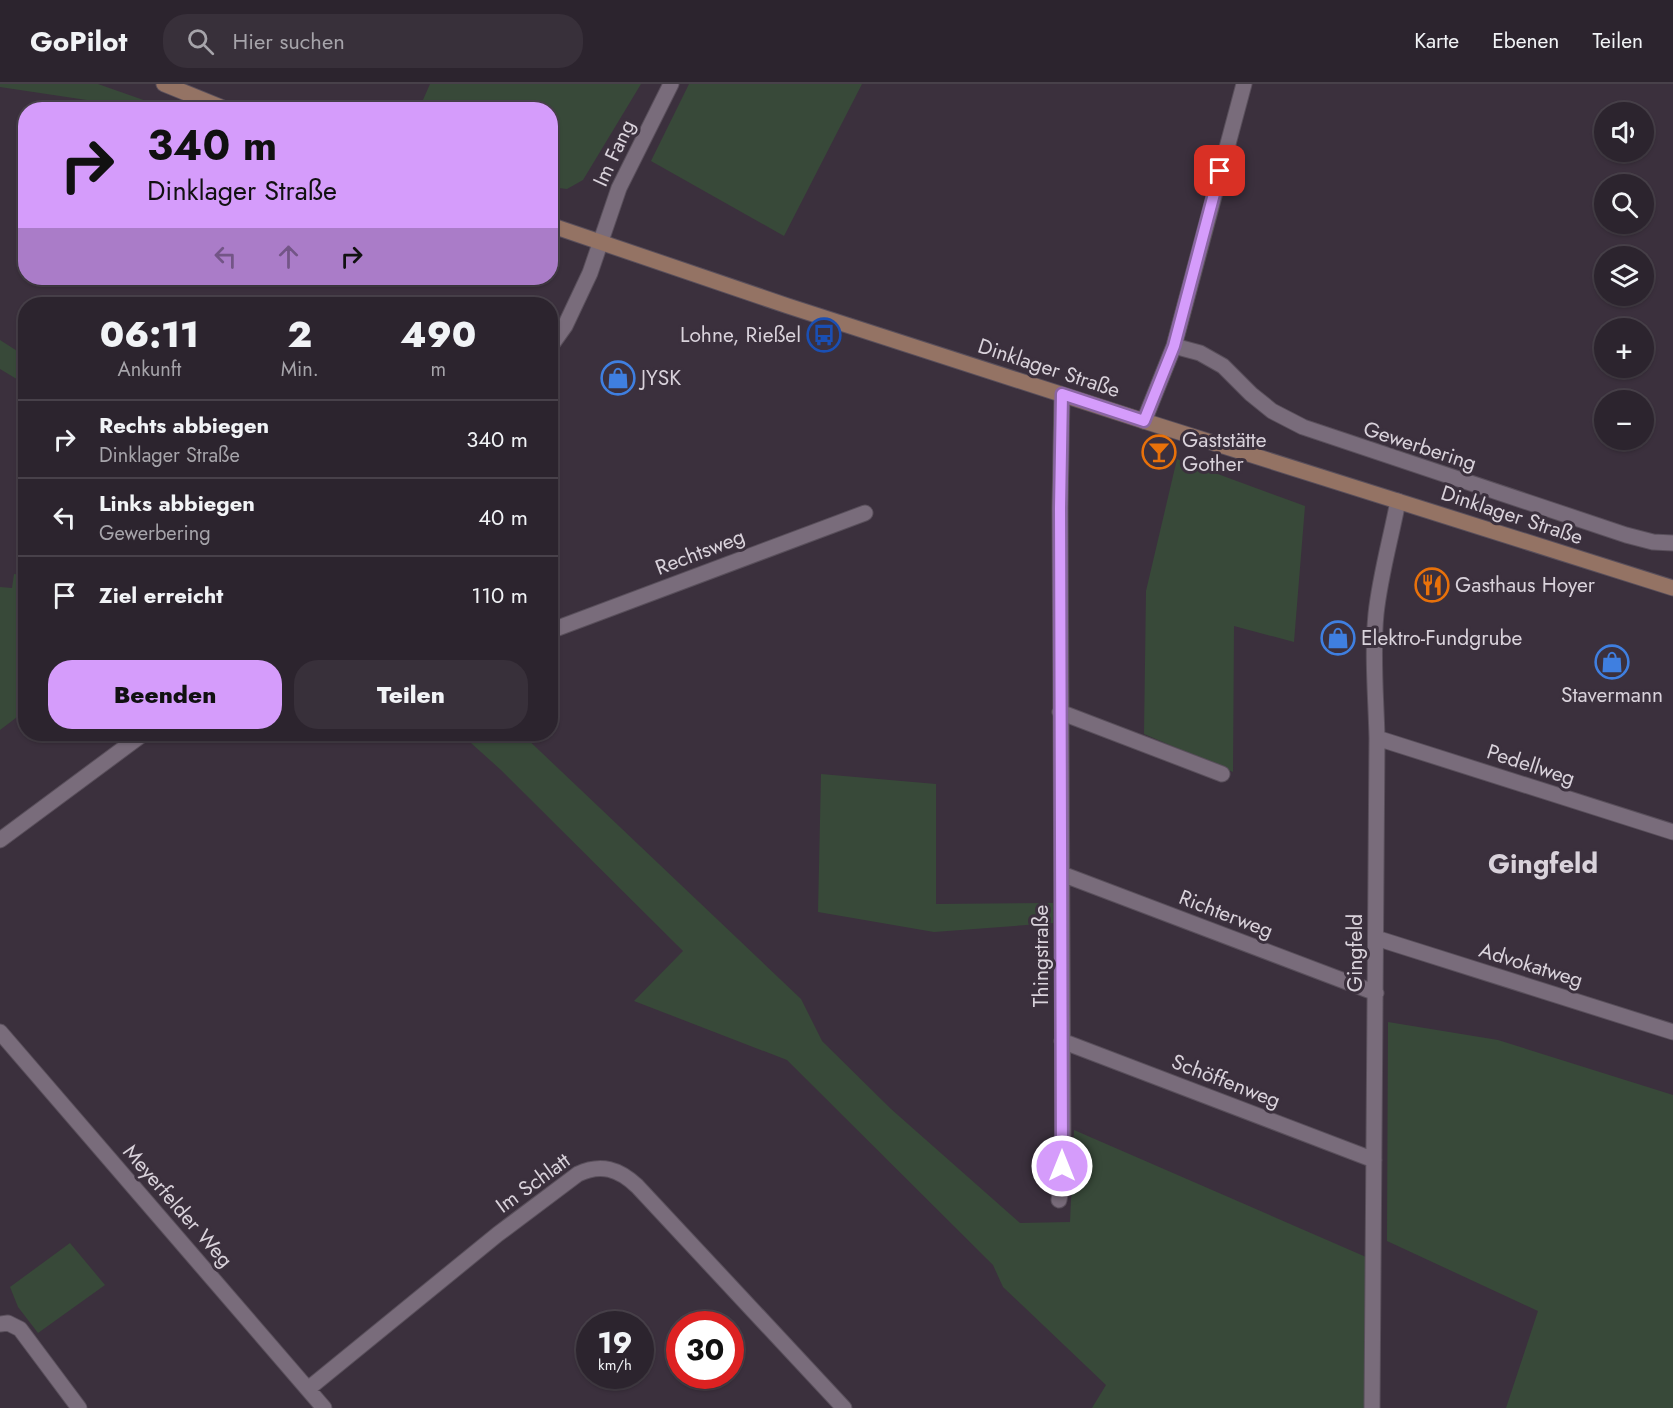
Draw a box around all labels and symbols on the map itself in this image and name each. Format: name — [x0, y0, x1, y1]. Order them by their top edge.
street label: Im Fang — [585, 115, 643, 191]
pin — [1194, 145, 1245, 196]
bus stop icon: Lohne, Rießel — [806, 317, 842, 353]
place label: Lohne, Rießel — [680, 320, 801, 350]
street label: Dinklager Straße — [974, 331, 1124, 405]
shop icon: JYSK — [600, 360, 636, 396]
place label: JYSK — [638, 363, 681, 393]
street label: Gewerbering — [1360, 414, 1480, 478]
place label: Gaststätte Gother — [1182, 425, 1267, 479]
bar icon: Gaststätte Gother — [1141, 434, 1177, 470]
street label: Dinklager Straße — [1437, 478, 1587, 552]
street label: Rechtsweg — [651, 521, 749, 583]
restaurant icon: Gasthaus Hoyer — [1414, 567, 1450, 603]
place label: Gasthaus Hoyer — [1455, 570, 1596, 600]
shop icon: Elektro-Fundgrube — [1320, 620, 1356, 656]
place label: Elektro-Fundgrube — [1361, 623, 1523, 653]
shop icon: Stavermann — [1594, 644, 1630, 680]
place label: Stavermann — [1561, 680, 1663, 710]
street label: Pedellweg — [1483, 737, 1579, 793]
district label: Gingfeld — [1488, 844, 1598, 883]
street label: Richterweg — [1175, 882, 1277, 946]
street label: Thingstraße — [1026, 904, 1056, 1007]
street label: Gingfeld — [1340, 914, 1370, 992]
street label: Advokatweg — [1475, 935, 1587, 995]
street label: Schöffenweg — [1167, 1046, 1285, 1116]
position arrow — [1030, 1134, 1094, 1198]
street label: Meyerfelder Weg — [116, 1138, 240, 1274]
street label: Im Schlatt — [490, 1146, 576, 1220]
speed limit sign: 30 — [666, 1311, 744, 1389]

